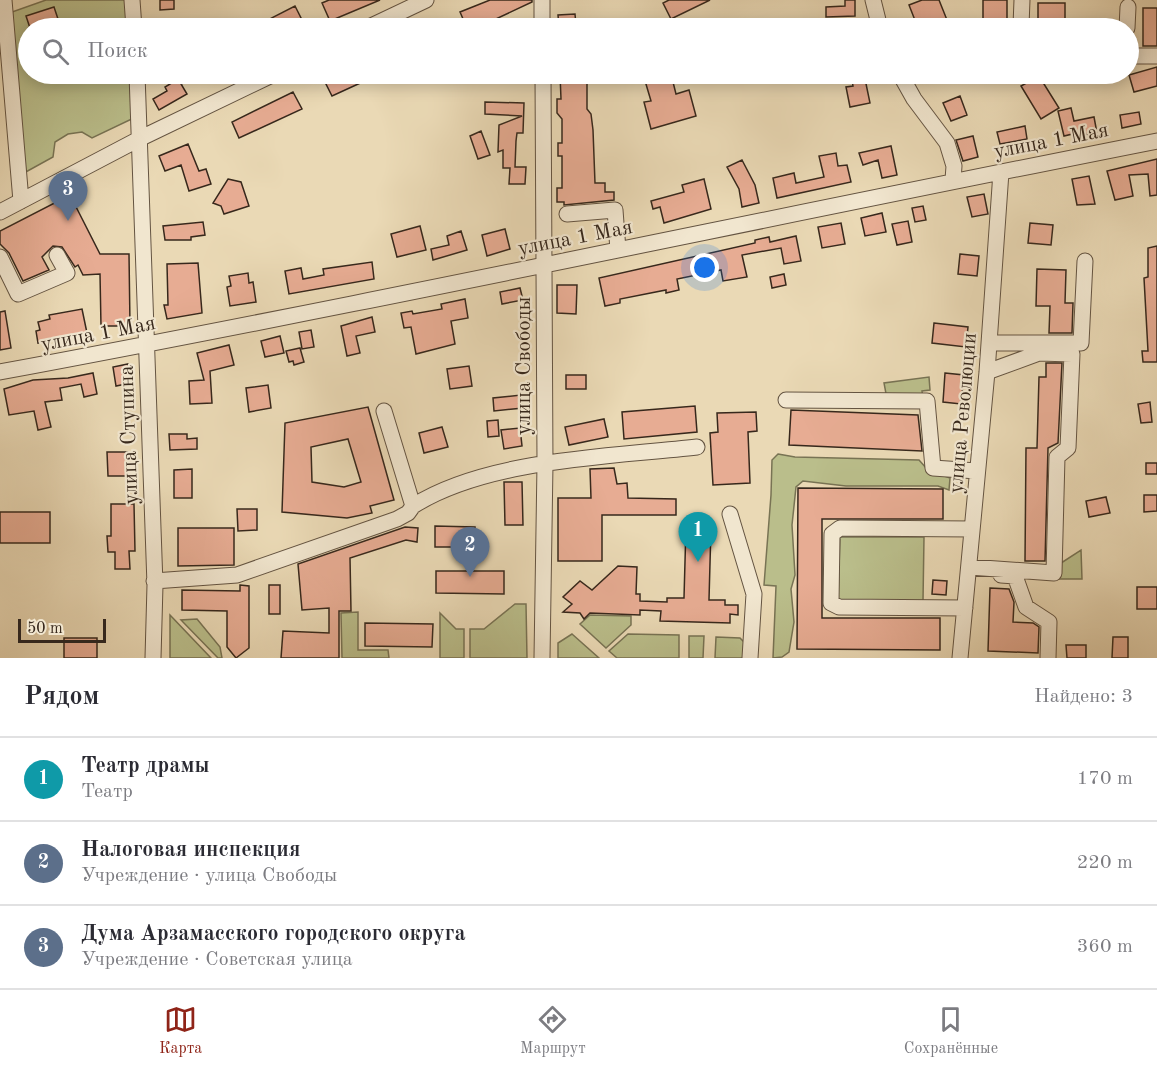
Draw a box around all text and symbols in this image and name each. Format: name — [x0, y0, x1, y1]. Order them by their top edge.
search box — [18, 18, 1139, 84]
icon: search — [39, 35, 72, 68]
text: Поиск — [87, 40, 148, 62]
street label: улица 1 Мая — [992, 120, 1111, 163]
pin: 3 — [48, 172, 88, 221]
street label: улица 1 Мая — [516, 217, 635, 260]
your location — [690, 253, 719, 282]
street label: улица Свободы — [514, 297, 535, 435]
street label: улица 1 Мая — [39, 313, 158, 356]
street label: улица Революции — [946, 332, 981, 494]
street label: улица Ступина — [117, 365, 142, 505]
pin: 1 — [678, 512, 718, 562]
pin: 2 — [450, 528, 490, 577]
scale bar — [18, 616, 106, 644]
text: 50 m — [27, 621, 63, 637]
text: Рядом — [24, 684, 99, 710]
text: Найдено: 3 — [1034, 687, 1133, 707]
text: Театр драмы — [81, 755, 210, 777]
text: 1 — [38, 769, 49, 789]
text: 170 m — [1077, 769, 1133, 789]
text: Театр — [81, 782, 133, 802]
text: Налоговая инспекция — [81, 839, 300, 861]
text: 2 — [38, 853, 49, 873]
text: 220 m — [1077, 853, 1133, 873]
text: Учреждение · улица Свободы — [81, 866, 337, 886]
text: Дума Арзамасского городского округа — [81, 923, 466, 945]
text: 3 — [38, 937, 49, 957]
text: 360 m — [1077, 937, 1133, 957]
text: Учреждение · Советская улица — [81, 950, 353, 970]
tab: Карта — [159, 1003, 202, 1059]
tab: Маршрут — [520, 1003, 586, 1059]
tab: Сохранённые — [904, 1003, 998, 1059]

